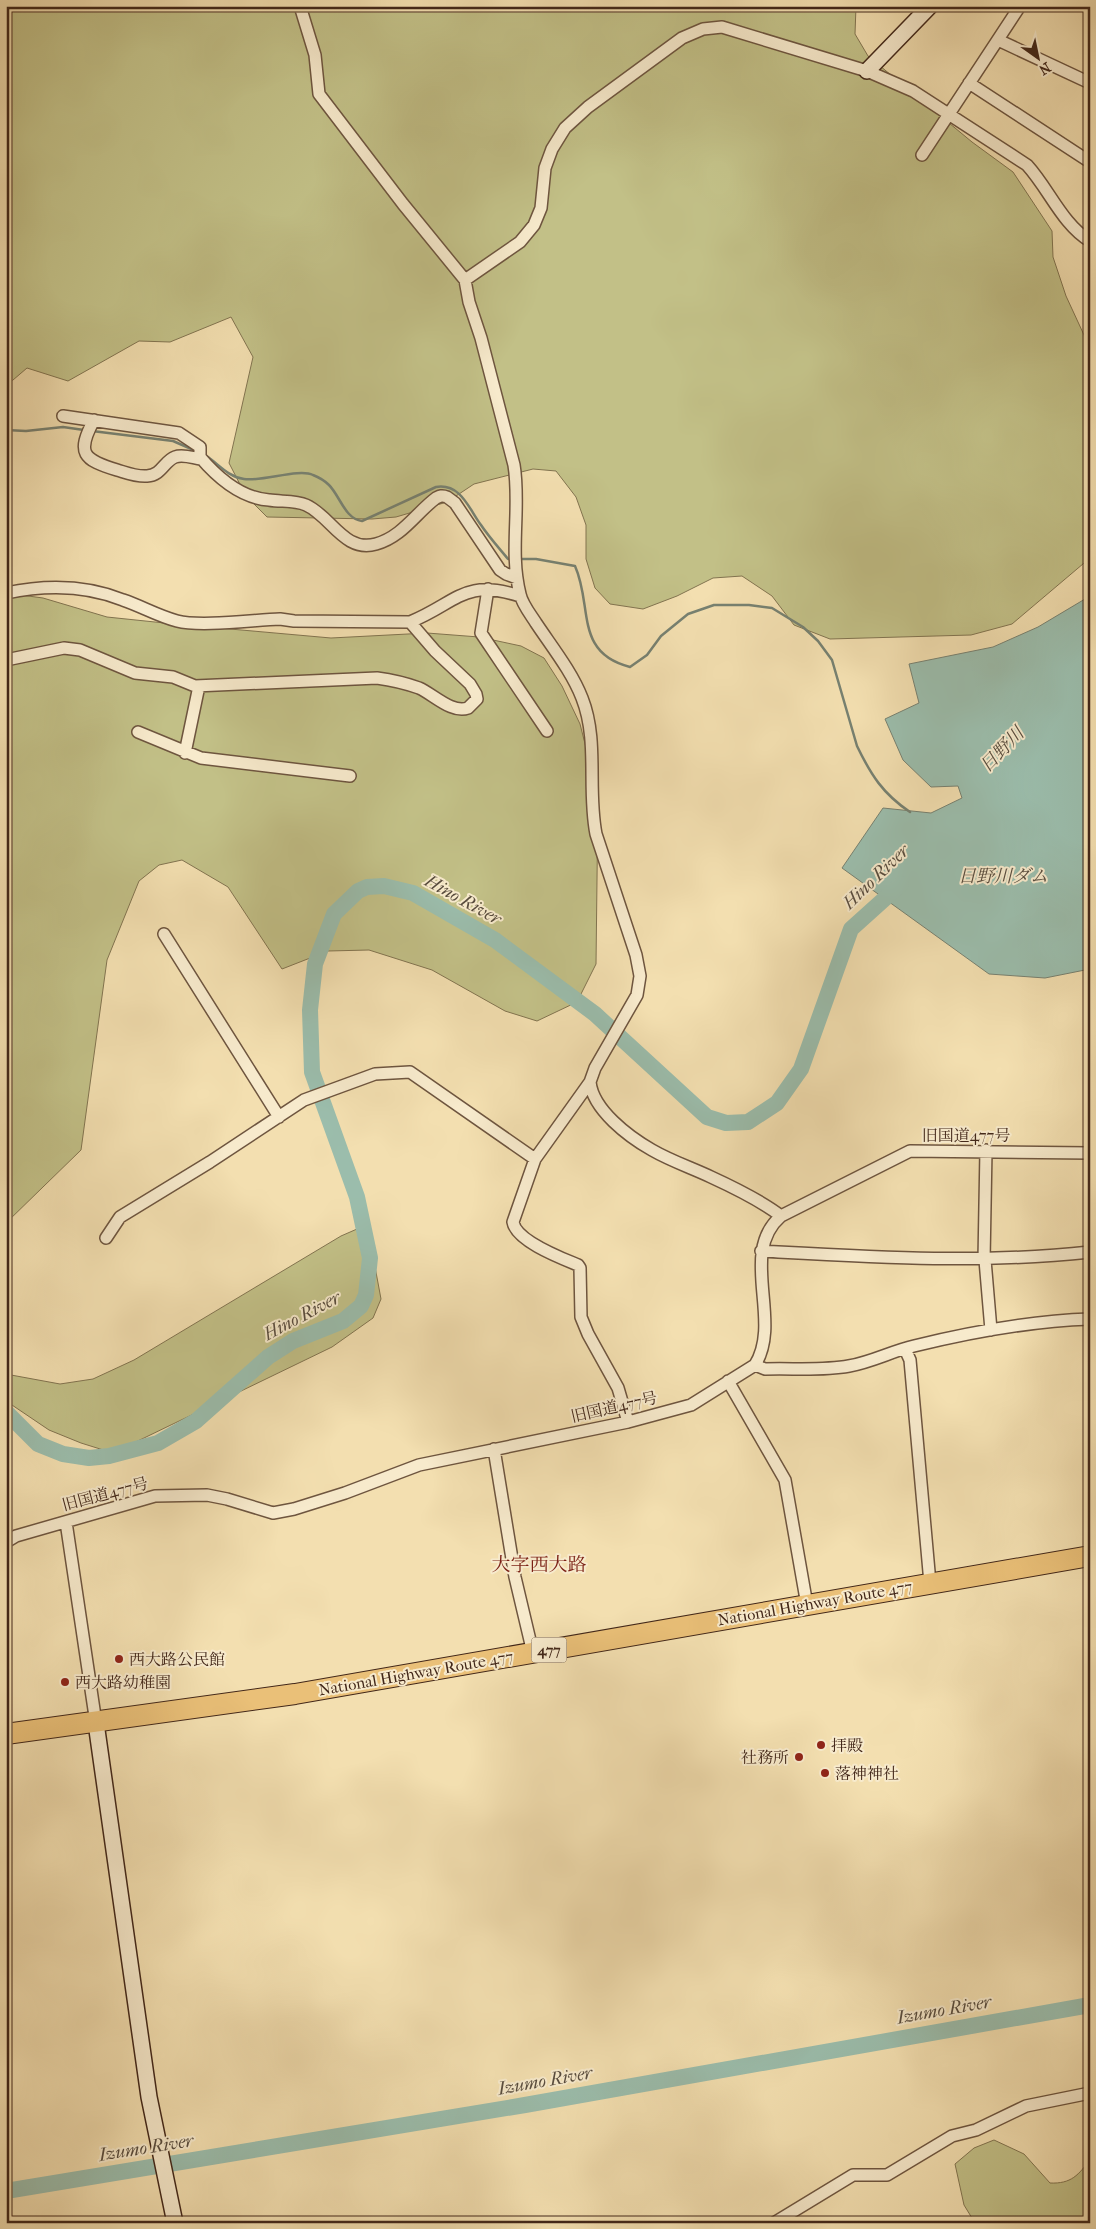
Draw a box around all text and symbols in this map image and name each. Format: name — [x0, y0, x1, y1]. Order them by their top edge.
north arrow — [1014, 32, 1064, 82]
text: N — [1035, 58, 1054, 79]
water label: 日野川 — [976, 722, 1030, 777]
water label: Hino River — [838, 839, 915, 914]
water label: 日野川ダム — [958, 866, 1048, 887]
water label: Hino River — [420, 870, 506, 930]
street label: 旧国道477号 — [922, 1126, 1010, 1145]
water label: Hino River — [259, 1286, 346, 1345]
street label: 旧国道477号 — [569, 1388, 659, 1426]
street label: 旧国道477号 — [60, 1473, 150, 1515]
district label: 大字西大路 — [491, 1554, 587, 1576]
street label: National Highway Route 477 — [716, 1576, 914, 1629]
road number: 477 — [532, 1638, 566, 1662]
street label: National Highway Route 477 — [317, 1646, 515, 1699]
place label: 西大路公民館 — [129, 1650, 225, 1669]
marker: 西大路公民館 — [113, 1653, 125, 1665]
place label: 西大路幼稚園 — [75, 1673, 171, 1692]
marker: 西大路幼稚園 — [59, 1676, 71, 1688]
place label: 拝殿 — [831, 1736, 863, 1755]
marker: 拝殿 — [815, 1739, 827, 1751]
place label: 社務所 — [741, 1748, 789, 1767]
marker: 社務所 — [793, 1751, 805, 1763]
place label: 落神神社 — [835, 1764, 899, 1783]
marker: 落神神社 — [819, 1767, 831, 1779]
water label: Izumo River — [894, 1991, 995, 2029]
water label: Izumo River — [495, 2062, 596, 2100]
water label: Izumo River — [96, 2130, 197, 2166]

